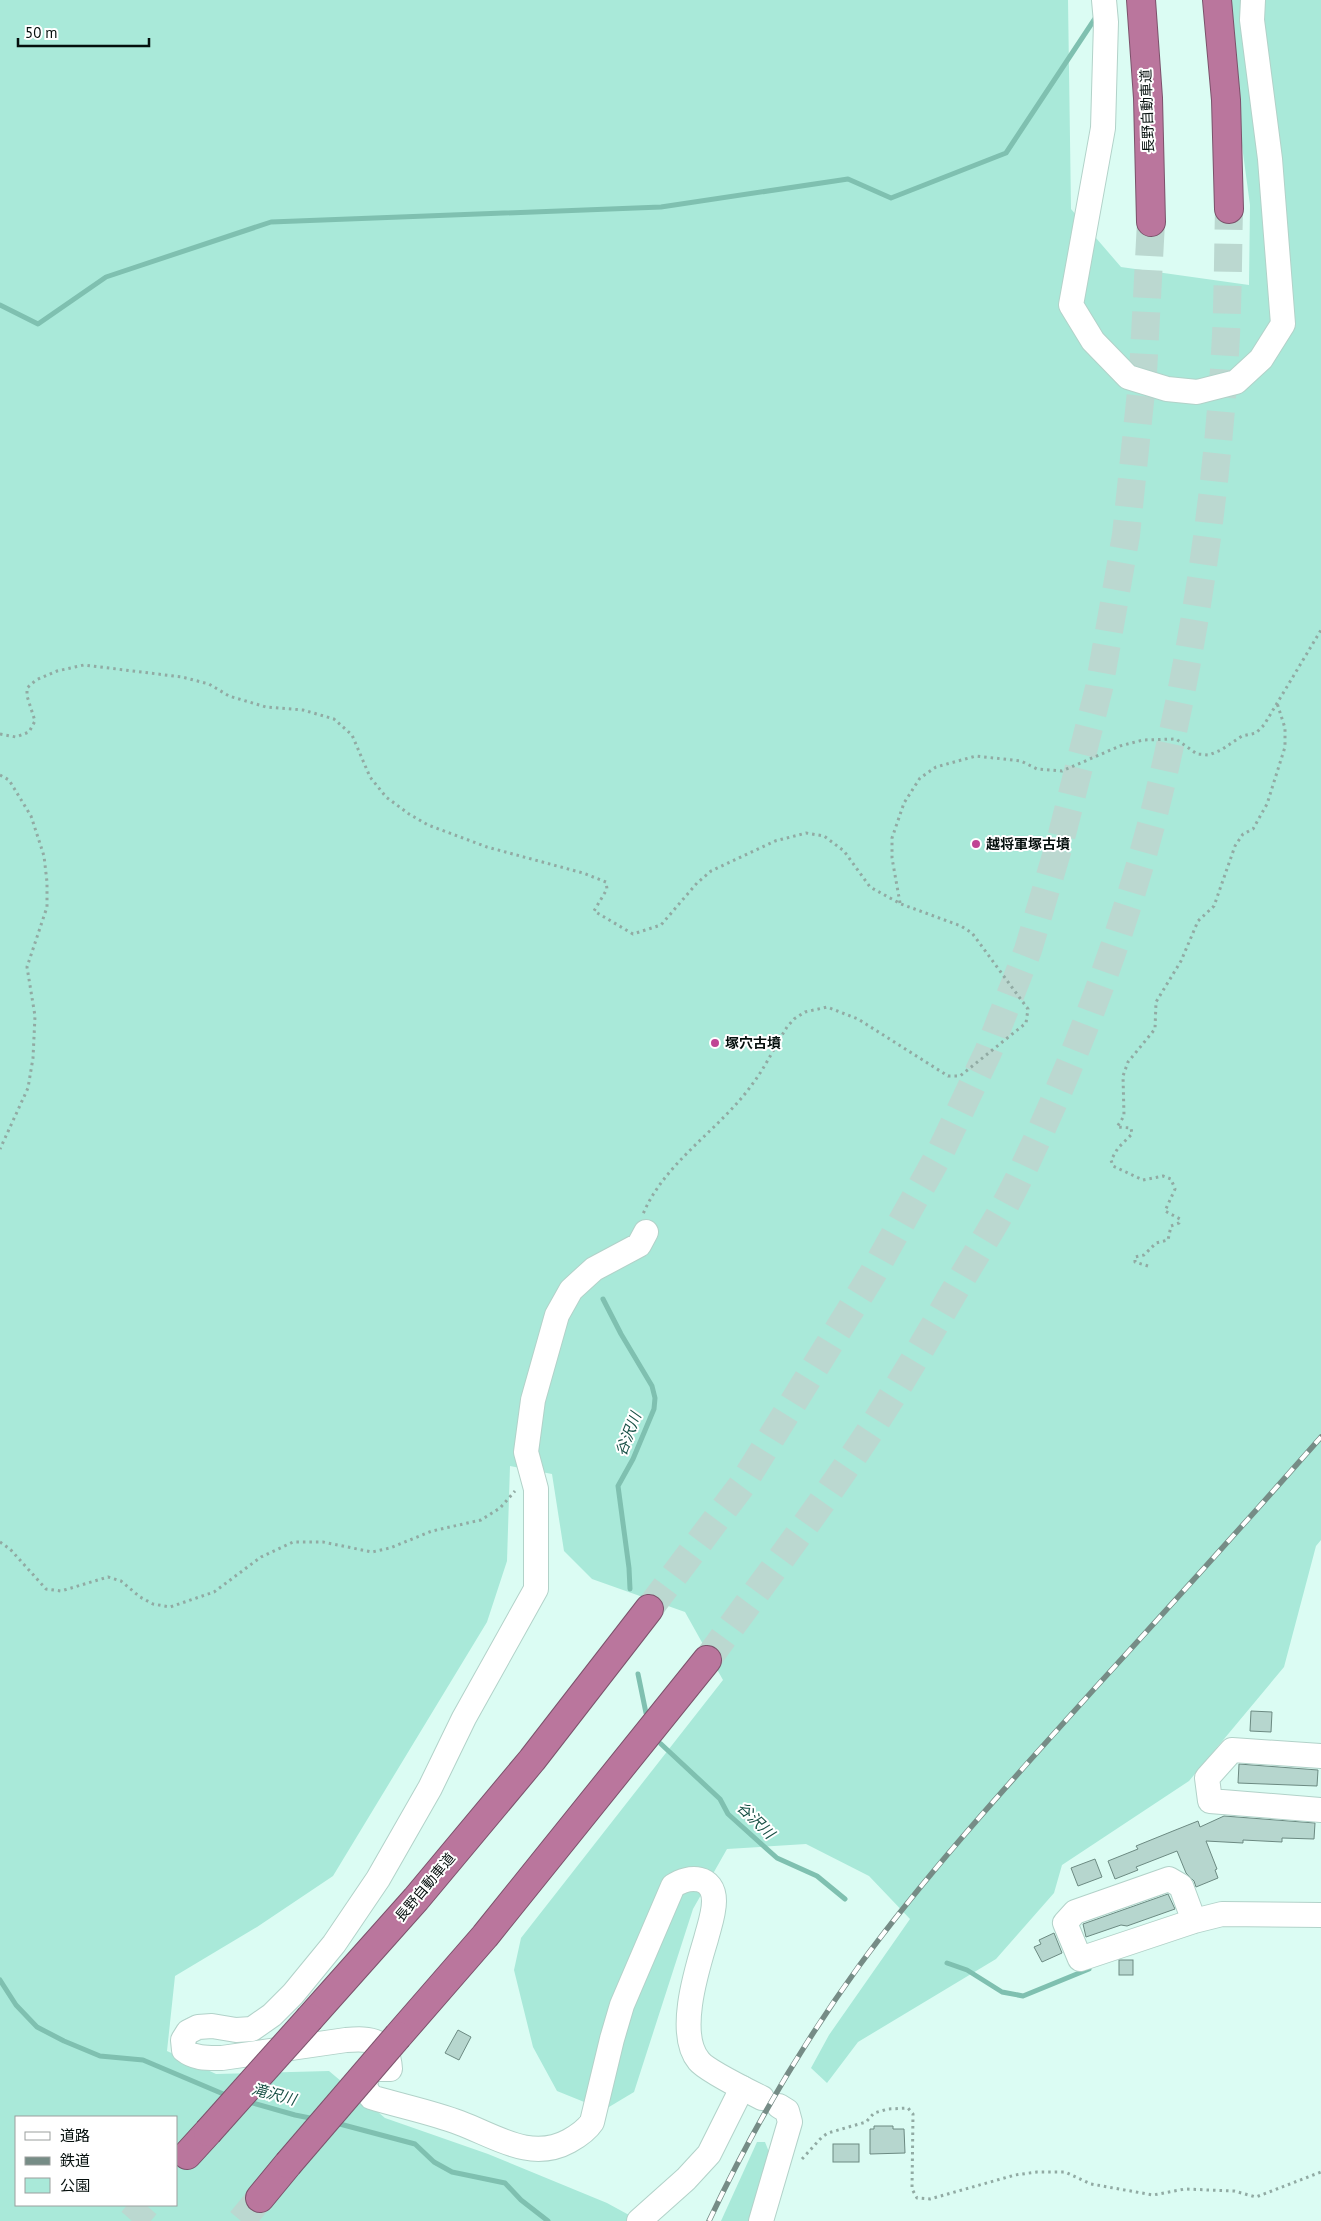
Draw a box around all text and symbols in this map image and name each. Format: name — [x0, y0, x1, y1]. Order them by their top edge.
scale bar — [18, 15, 149, 47]
text: 50 m — [25, 23, 58, 42]
street label: 長野自動車道 — [1137, 69, 1157, 153]
place label: 越将軍塚古墳 — [986, 835, 1070, 853]
marker: 越将軍塚古墳 — [970, 838, 982, 850]
place label: 塚穴古墳 — [725, 1034, 781, 1052]
marker: 塚穴古墳 — [709, 1037, 721, 1049]
water label: 谷沢川 — [611, 1408, 646, 1458]
water label: 谷沢川 — [733, 1798, 780, 1844]
street label: 長野自動車道 — [391, 1849, 459, 1925]
water label: 滝沢川 — [250, 2079, 300, 2110]
legend — [15, 2116, 178, 2206]
text: 道路 — [60, 2126, 90, 2145]
text: 鉄道 — [60, 2151, 90, 2170]
text: 公園 — [60, 2176, 90, 2195]

